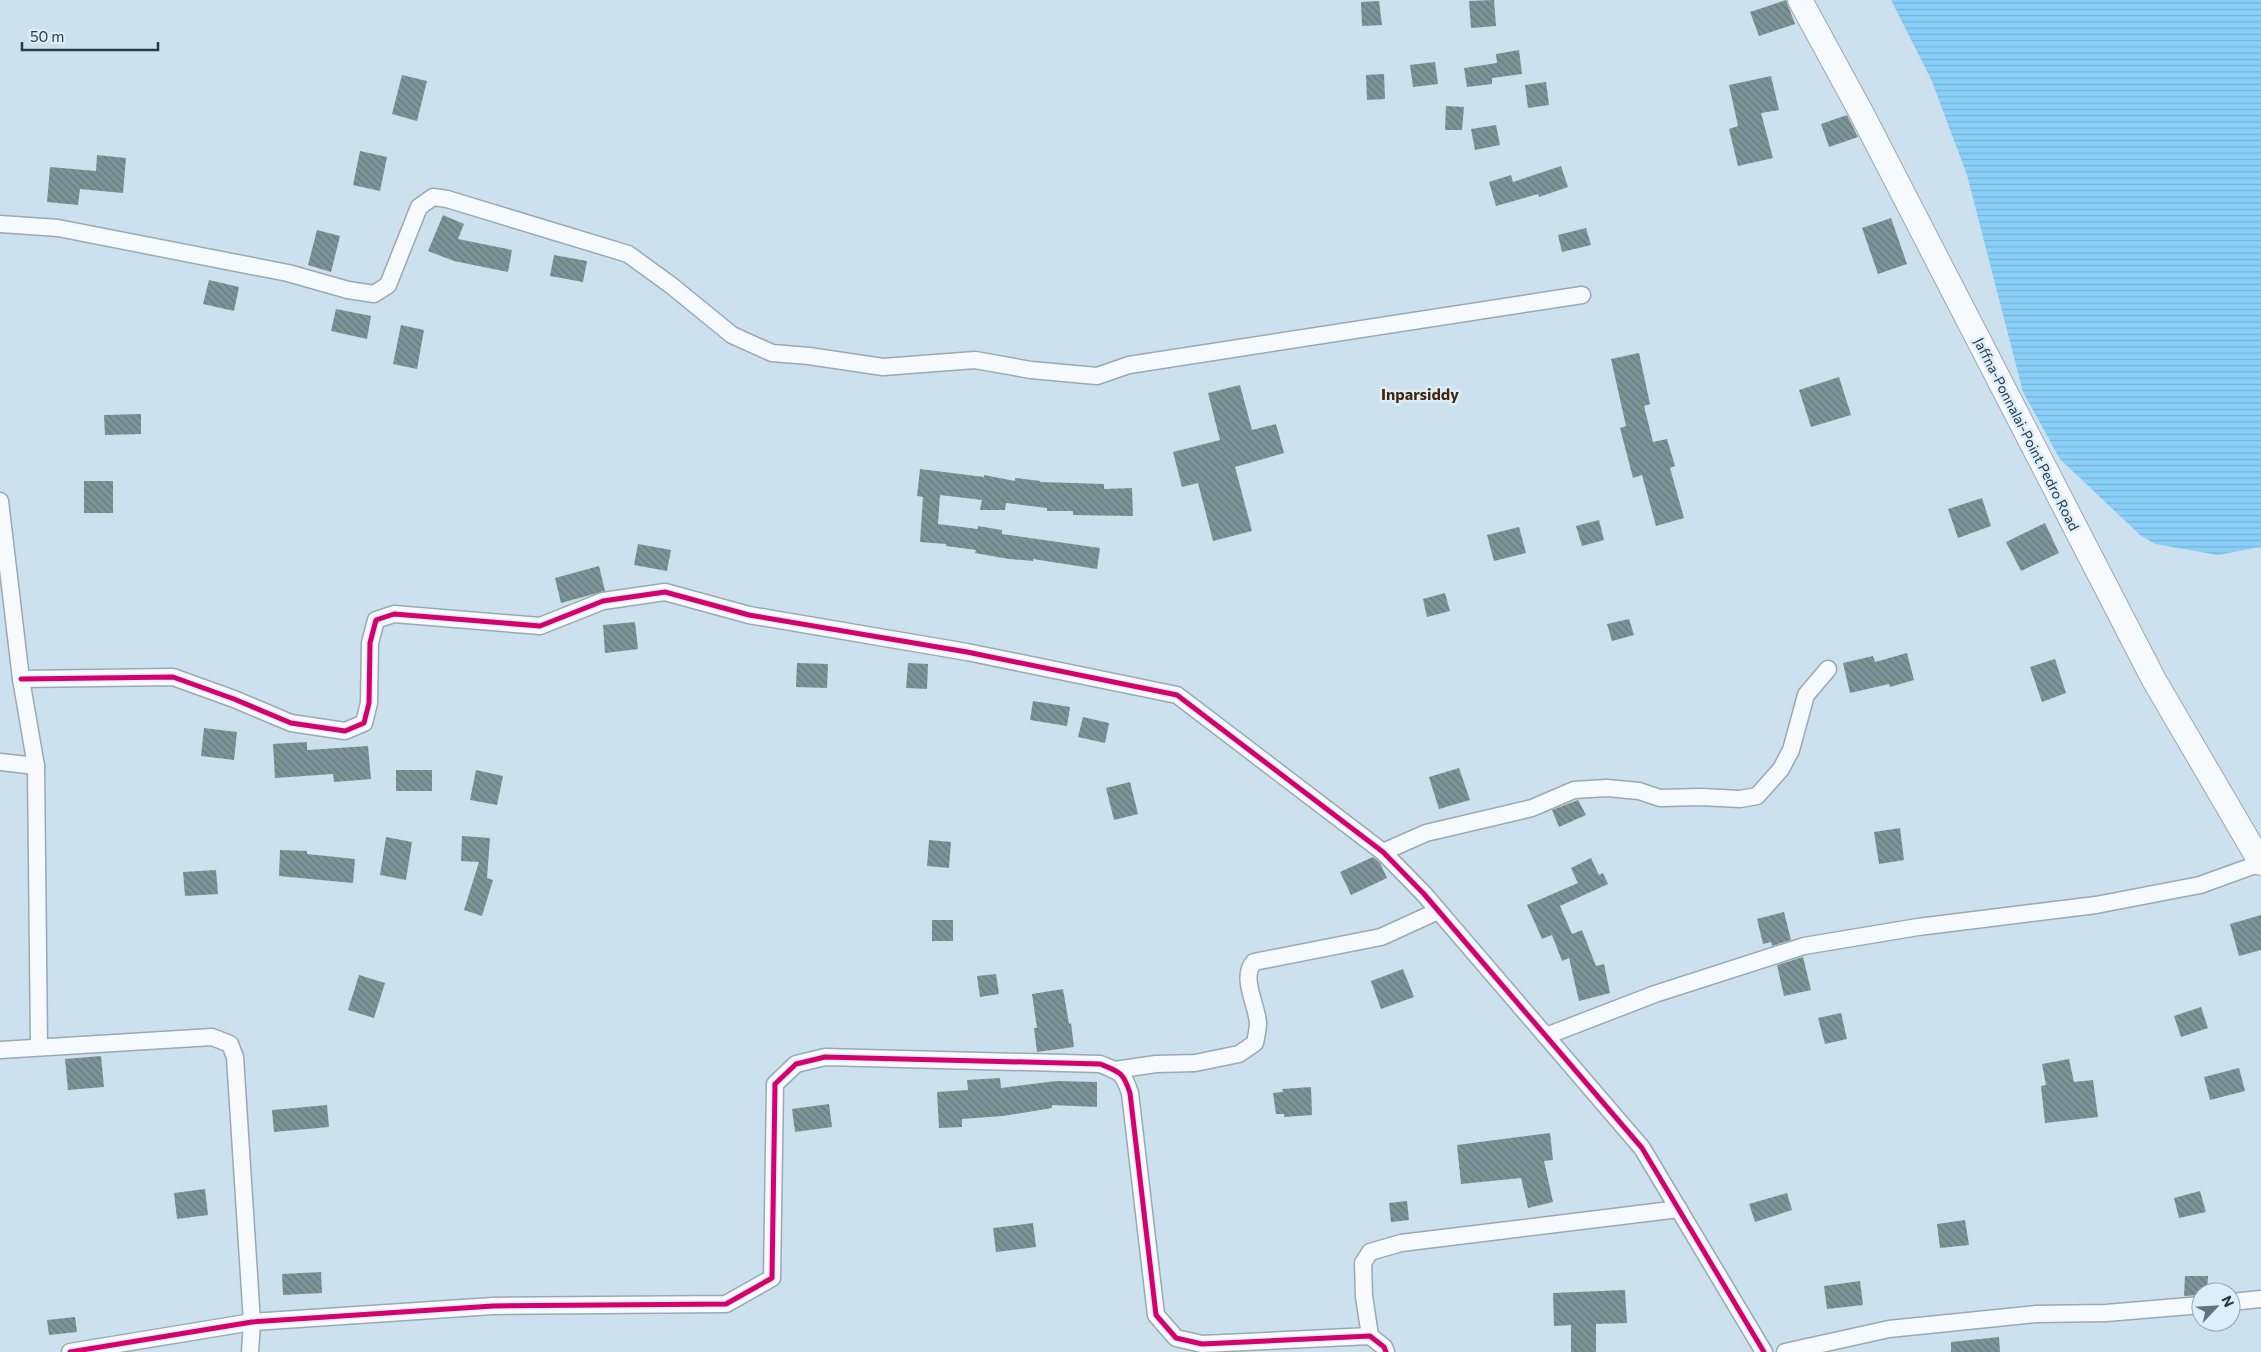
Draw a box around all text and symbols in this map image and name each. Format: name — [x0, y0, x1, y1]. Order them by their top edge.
scale bar — [22, 20, 159, 52]
text: 50 m — [30, 27, 64, 45]
street label: Jaffna-Ponnalai-Point Pedro Road — [1971, 335, 2083, 533]
district label: Inparsiddy — [1381, 384, 1459, 403]
north arrow — [2191, 1282, 2241, 1332]
text: N — [2218, 1293, 2238, 1310]

